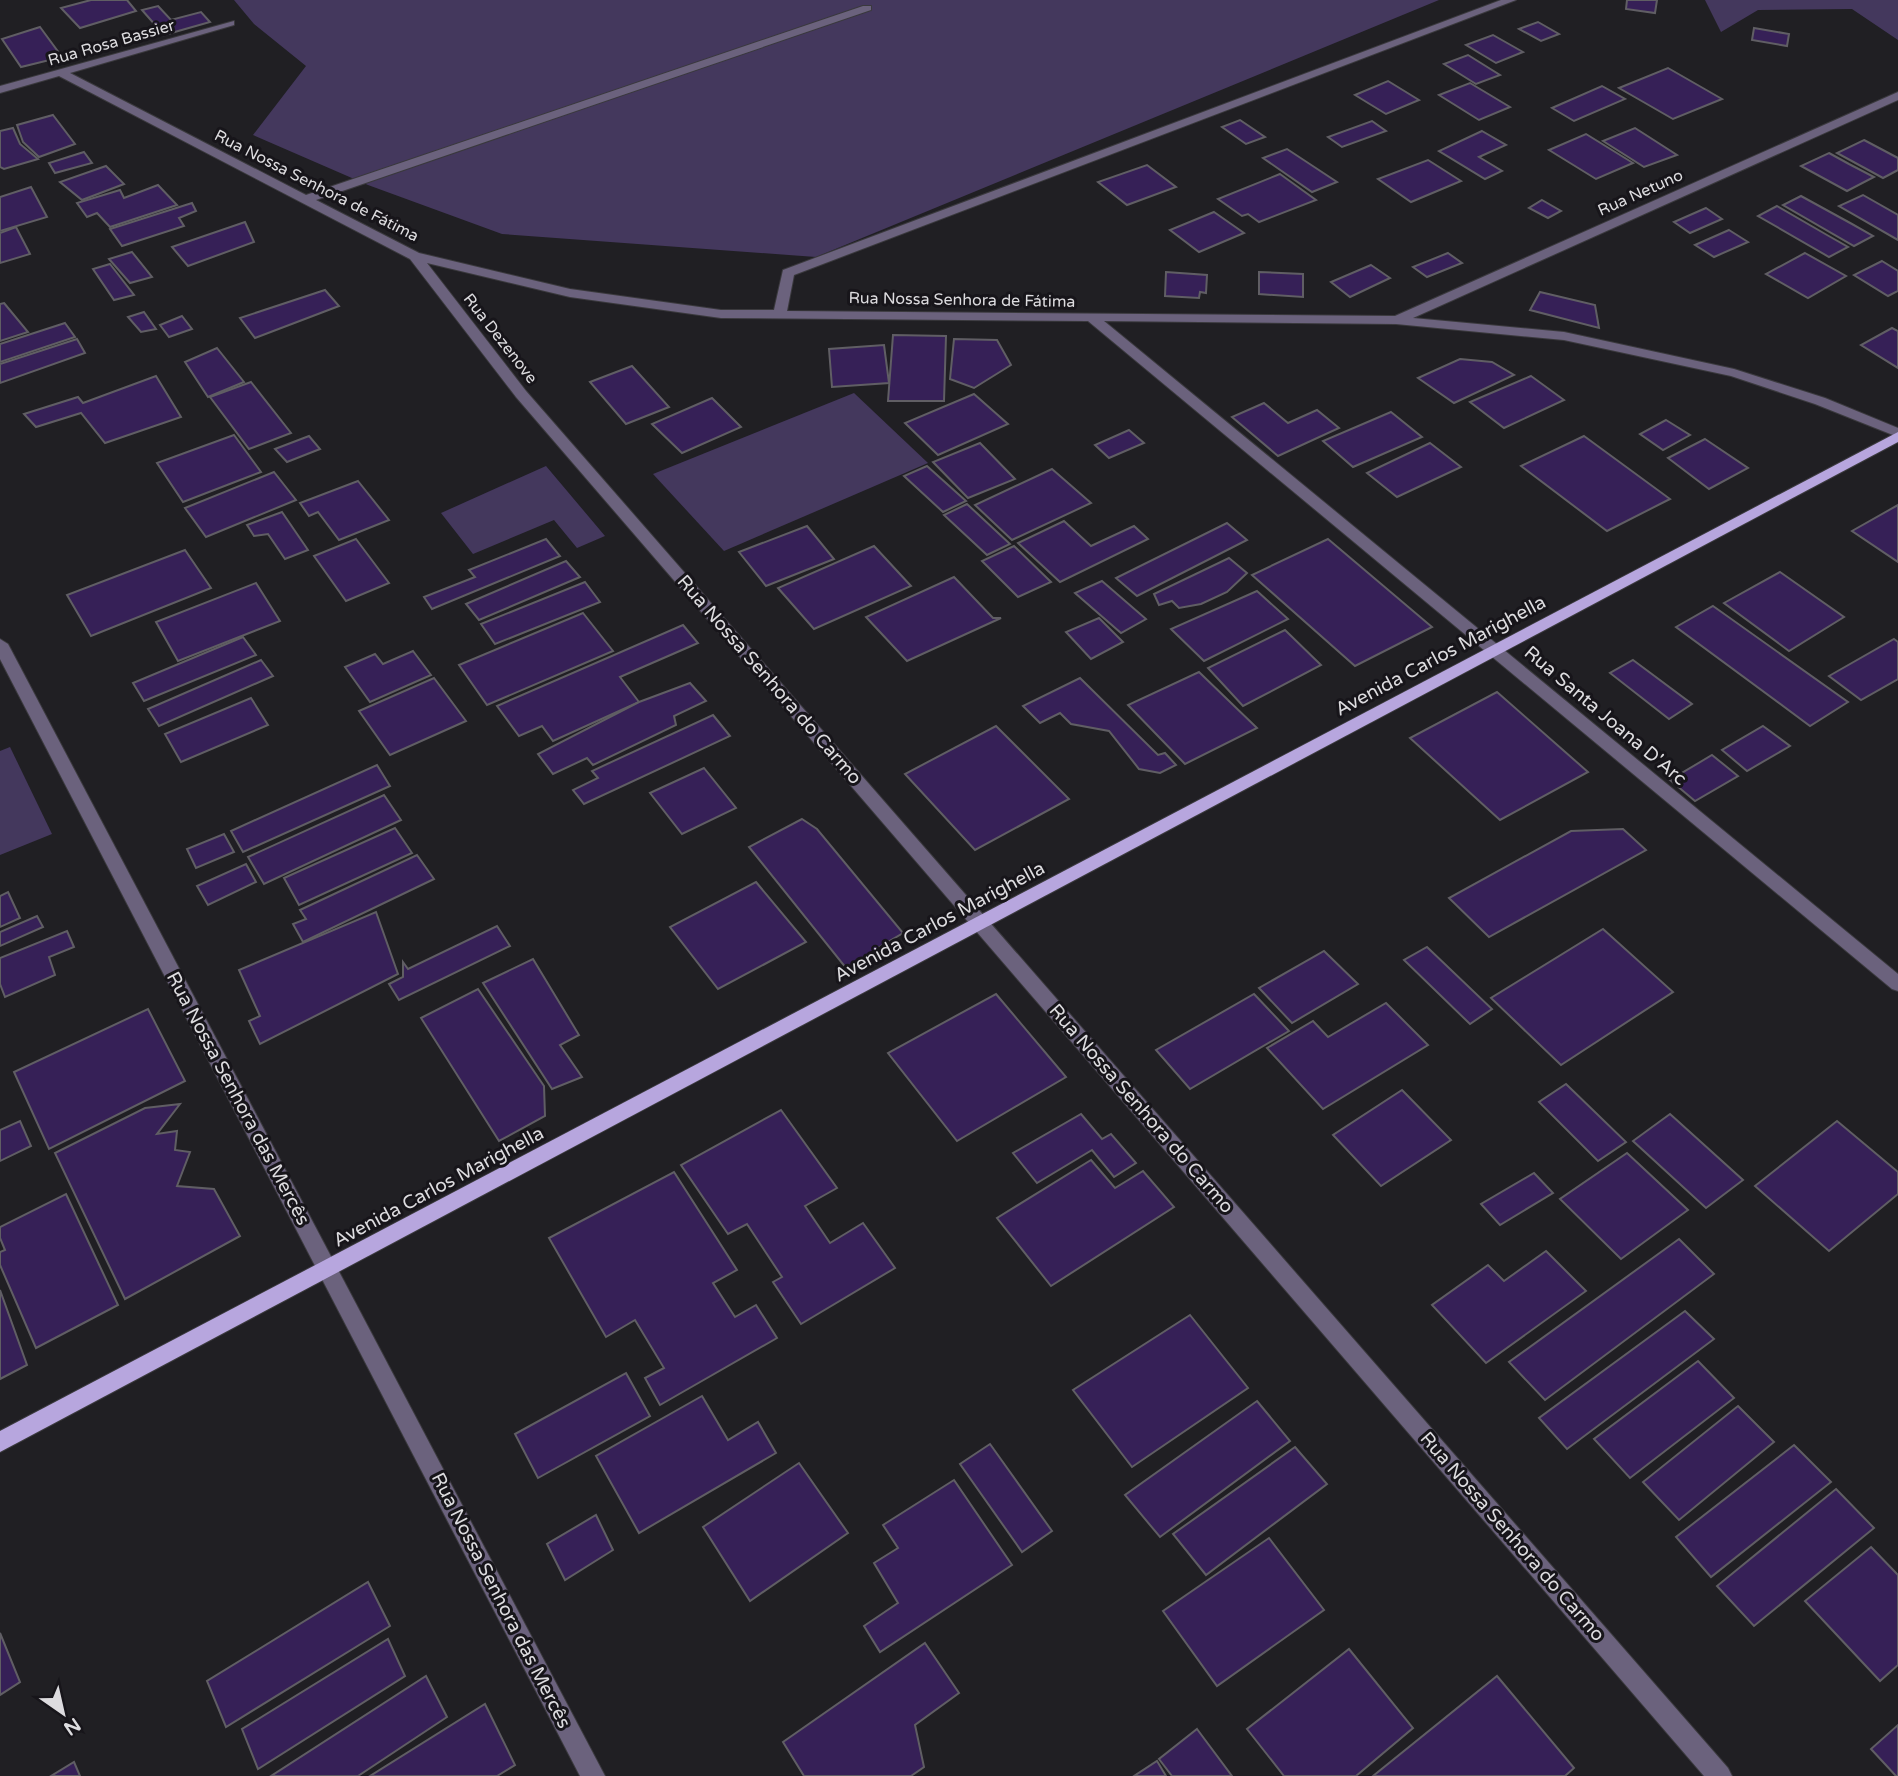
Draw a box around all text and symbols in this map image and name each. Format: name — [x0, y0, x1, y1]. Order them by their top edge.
street label: Rua Rosa Bassier — [46, 15, 178, 71]
street label: Rua Nossa Senhora de Fátima — [211, 125, 422, 246]
street label: Rua Netuno — [1595, 165, 1686, 221]
street label: Rua Nossa Senhora de Fátima — [848, 288, 1076, 312]
street label: Rua Dezenove — [459, 290, 542, 388]
street label: Rua Nossa Senhora do Carmo — [672, 571, 866, 789]
street label: Avenida Carlos Marighella — [1332, 591, 1549, 721]
street label: Rua Santa Joana D'Arc — [1520, 641, 1691, 790]
street label: Avenida Carlos Marighella — [831, 857, 1048, 987]
street label: Rua Nossa Senhora das Mercês — [162, 968, 314, 1229]
street label: Rua Nossa Senhora do Carmo — [1044, 1000, 1238, 1218]
street label: Avenida Carlos Marighella — [330, 1122, 547, 1252]
street label: Rua Nossa Senhora do Carmo — [1415, 1428, 1609, 1646]
street label: Rua Nossa Senhora das Mercês — [427, 1469, 575, 1732]
north arrow — [28, 1678, 98, 1748]
text: N — [59, 1713, 84, 1740]

